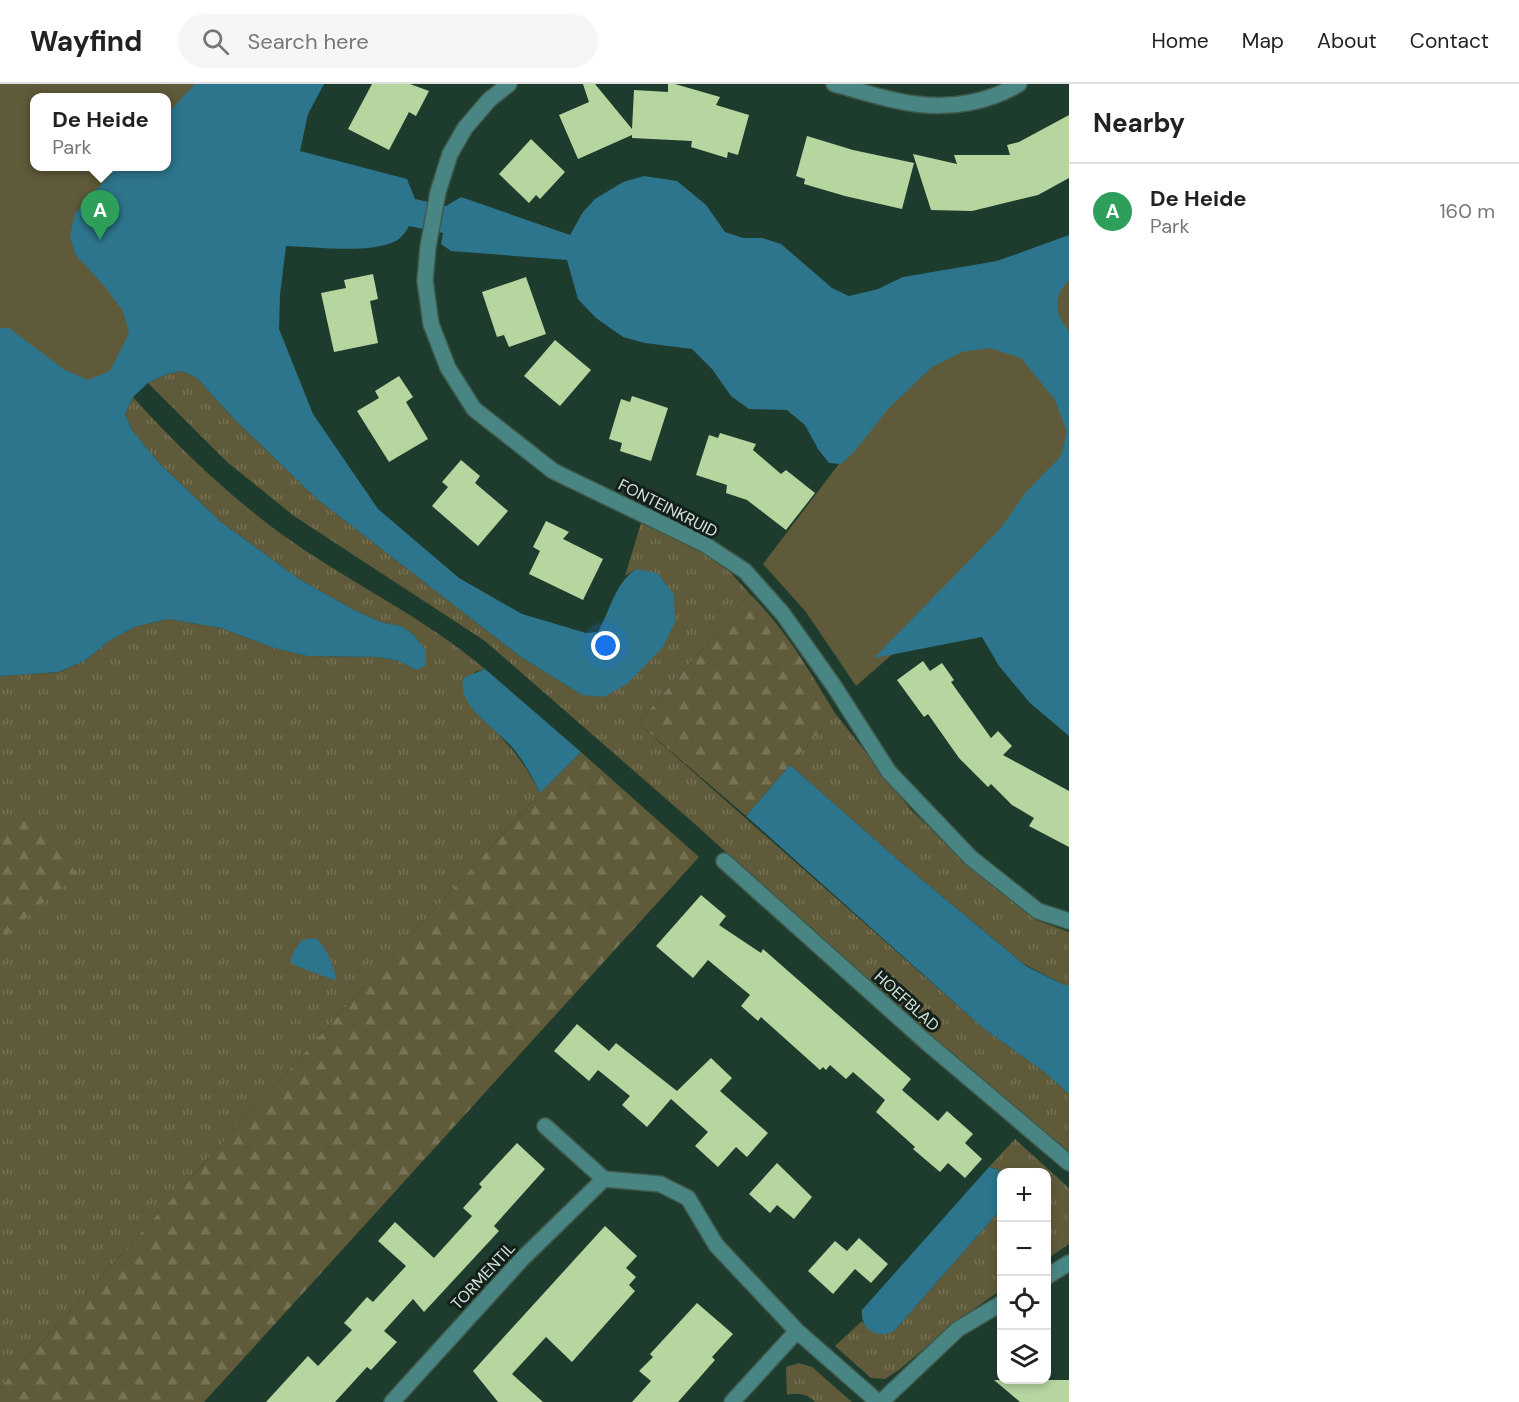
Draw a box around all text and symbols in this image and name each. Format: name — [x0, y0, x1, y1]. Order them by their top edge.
search box — [178, 14, 598, 68]
text: Wayfind — [30, 23, 142, 60]
icon: search — [199, 25, 232, 58]
text: Search here — [247, 27, 369, 56]
text: Home — [1151, 27, 1209, 55]
text: Map — [1242, 27, 1284, 55]
text: About — [1317, 27, 1377, 55]
text: Contact — [1410, 27, 1489, 55]
popup — [30, 93, 171, 171]
text: De Heide — [52, 105, 149, 134]
text: Nearby — [1093, 106, 1185, 140]
text: Park — [52, 134, 92, 160]
text: De Heide — [1150, 184, 1247, 213]
pin: A — [80, 190, 120, 240]
text: A — [1105, 198, 1120, 224]
text: 160 m — [1439, 198, 1495, 224]
text: Park — [1150, 213, 1190, 239]
street label: FONTEINKRUID — [615, 474, 721, 542]
your location — [591, 631, 620, 660]
street label: HOEFBLAD — [870, 966, 944, 1036]
map controls — [997, 1168, 1051, 1384]
button: + — [997, 1168, 1051, 1222]
button: − — [997, 1222, 1051, 1276]
street label: TORMENTIL — [446, 1238, 520, 1314]
button: locate — [997, 1276, 1051, 1330]
button: layers — [997, 1330, 1051, 1384]

